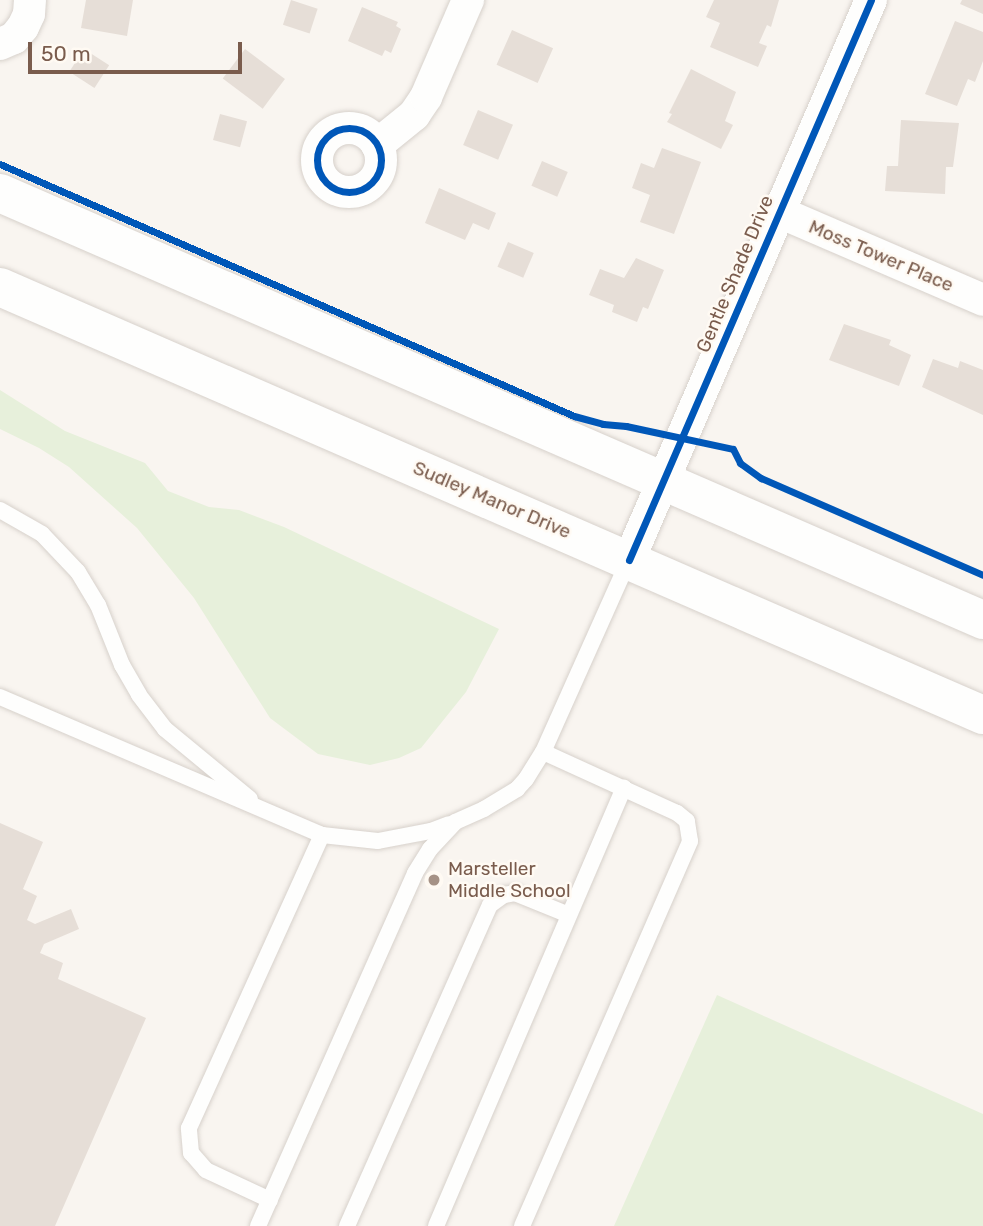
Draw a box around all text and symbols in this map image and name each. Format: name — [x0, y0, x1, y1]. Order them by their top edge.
scale bar — [32, 28, 245, 72]
text: 50 m — [41, 41, 91, 66]
street label: Gentle Shade Drive — [692, 192, 778, 356]
street label: Moss Tower Place — [805, 215, 957, 297]
street label: Sudley Manor Drive — [409, 456, 575, 544]
place label: Marsteller Middle School — [448, 858, 571, 902]
marker: Marsteller Middle School — [426, 872, 442, 888]

